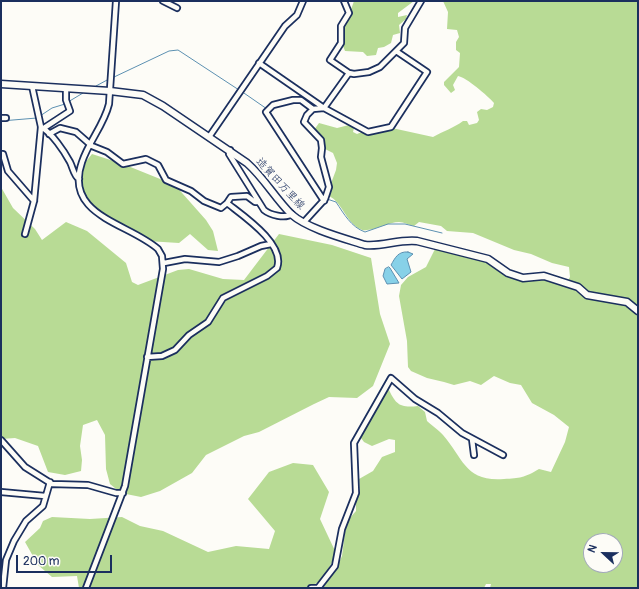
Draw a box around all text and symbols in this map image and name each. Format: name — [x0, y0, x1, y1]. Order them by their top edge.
street label: 造賀田万里線 — [253, 155, 307, 213]
north arrow — [583, 533, 623, 573]
text: N — [585, 543, 600, 555]
scale bar — [18, 547, 114, 573]
text: 200 m — [23, 554, 59, 569]

